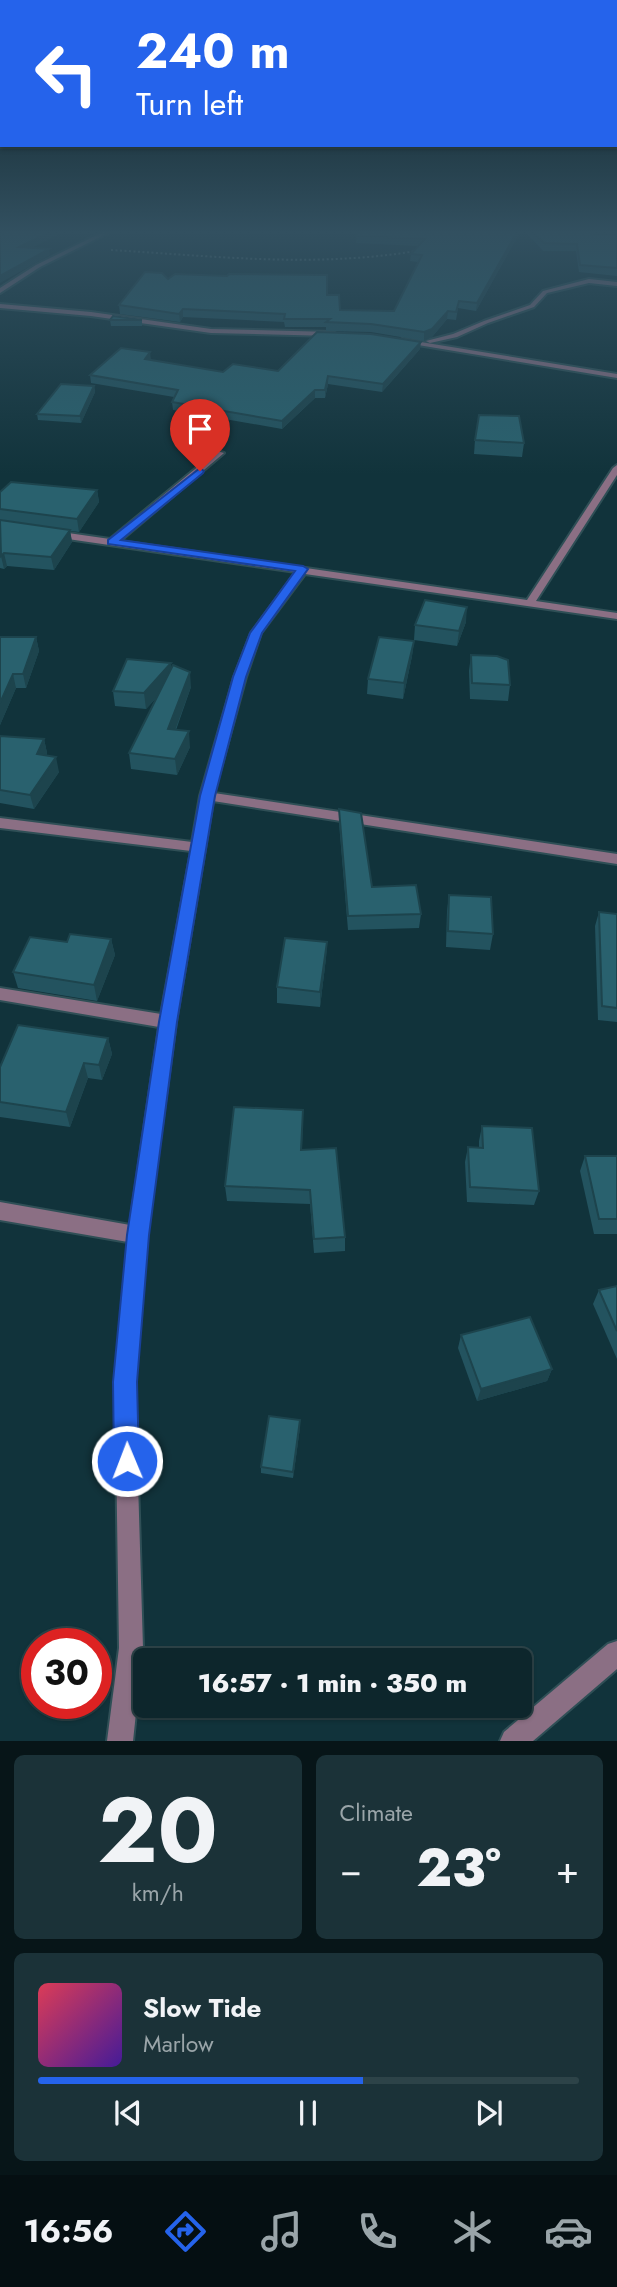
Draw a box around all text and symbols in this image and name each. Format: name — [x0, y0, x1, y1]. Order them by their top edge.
text: 240 m — [136, 16, 290, 86]
icon: left — [21, 28, 112, 119]
text: Turn left — [136, 81, 243, 127]
pin — [170, 399, 230, 471]
icon: arrive — [181, 410, 219, 448]
position arrow — [90, 1424, 164, 1498]
speed limit sign: 30 — [21, 1628, 112, 1719]
text: 16:57 · 1 min · 350 m — [198, 1664, 467, 1702]
text: 20 — [98, 1765, 218, 1896]
text: Climate — [340, 1796, 413, 1830]
text: 23° — [416, 1830, 501, 1906]
text: − — [340, 1842, 362, 1897]
text: + — [556, 1842, 579, 1897]
text: km/h — [132, 1876, 184, 1910]
text: Slow Tide — [143, 1989, 262, 2027]
text: Marlow — [143, 2027, 214, 2061]
icon: previous — [109, 2094, 147, 2132]
icon: pause — [289, 2094, 327, 2132]
icon: next — [470, 2094, 508, 2132]
icon: directions — [161, 2207, 210, 2256]
icon: music — [257, 2207, 306, 2256]
icon: phone — [353, 2207, 402, 2256]
icon: climate — [448, 2207, 497, 2256]
icon: car — [544, 2207, 593, 2256]
text: 16:56 — [23, 2208, 114, 2254]

